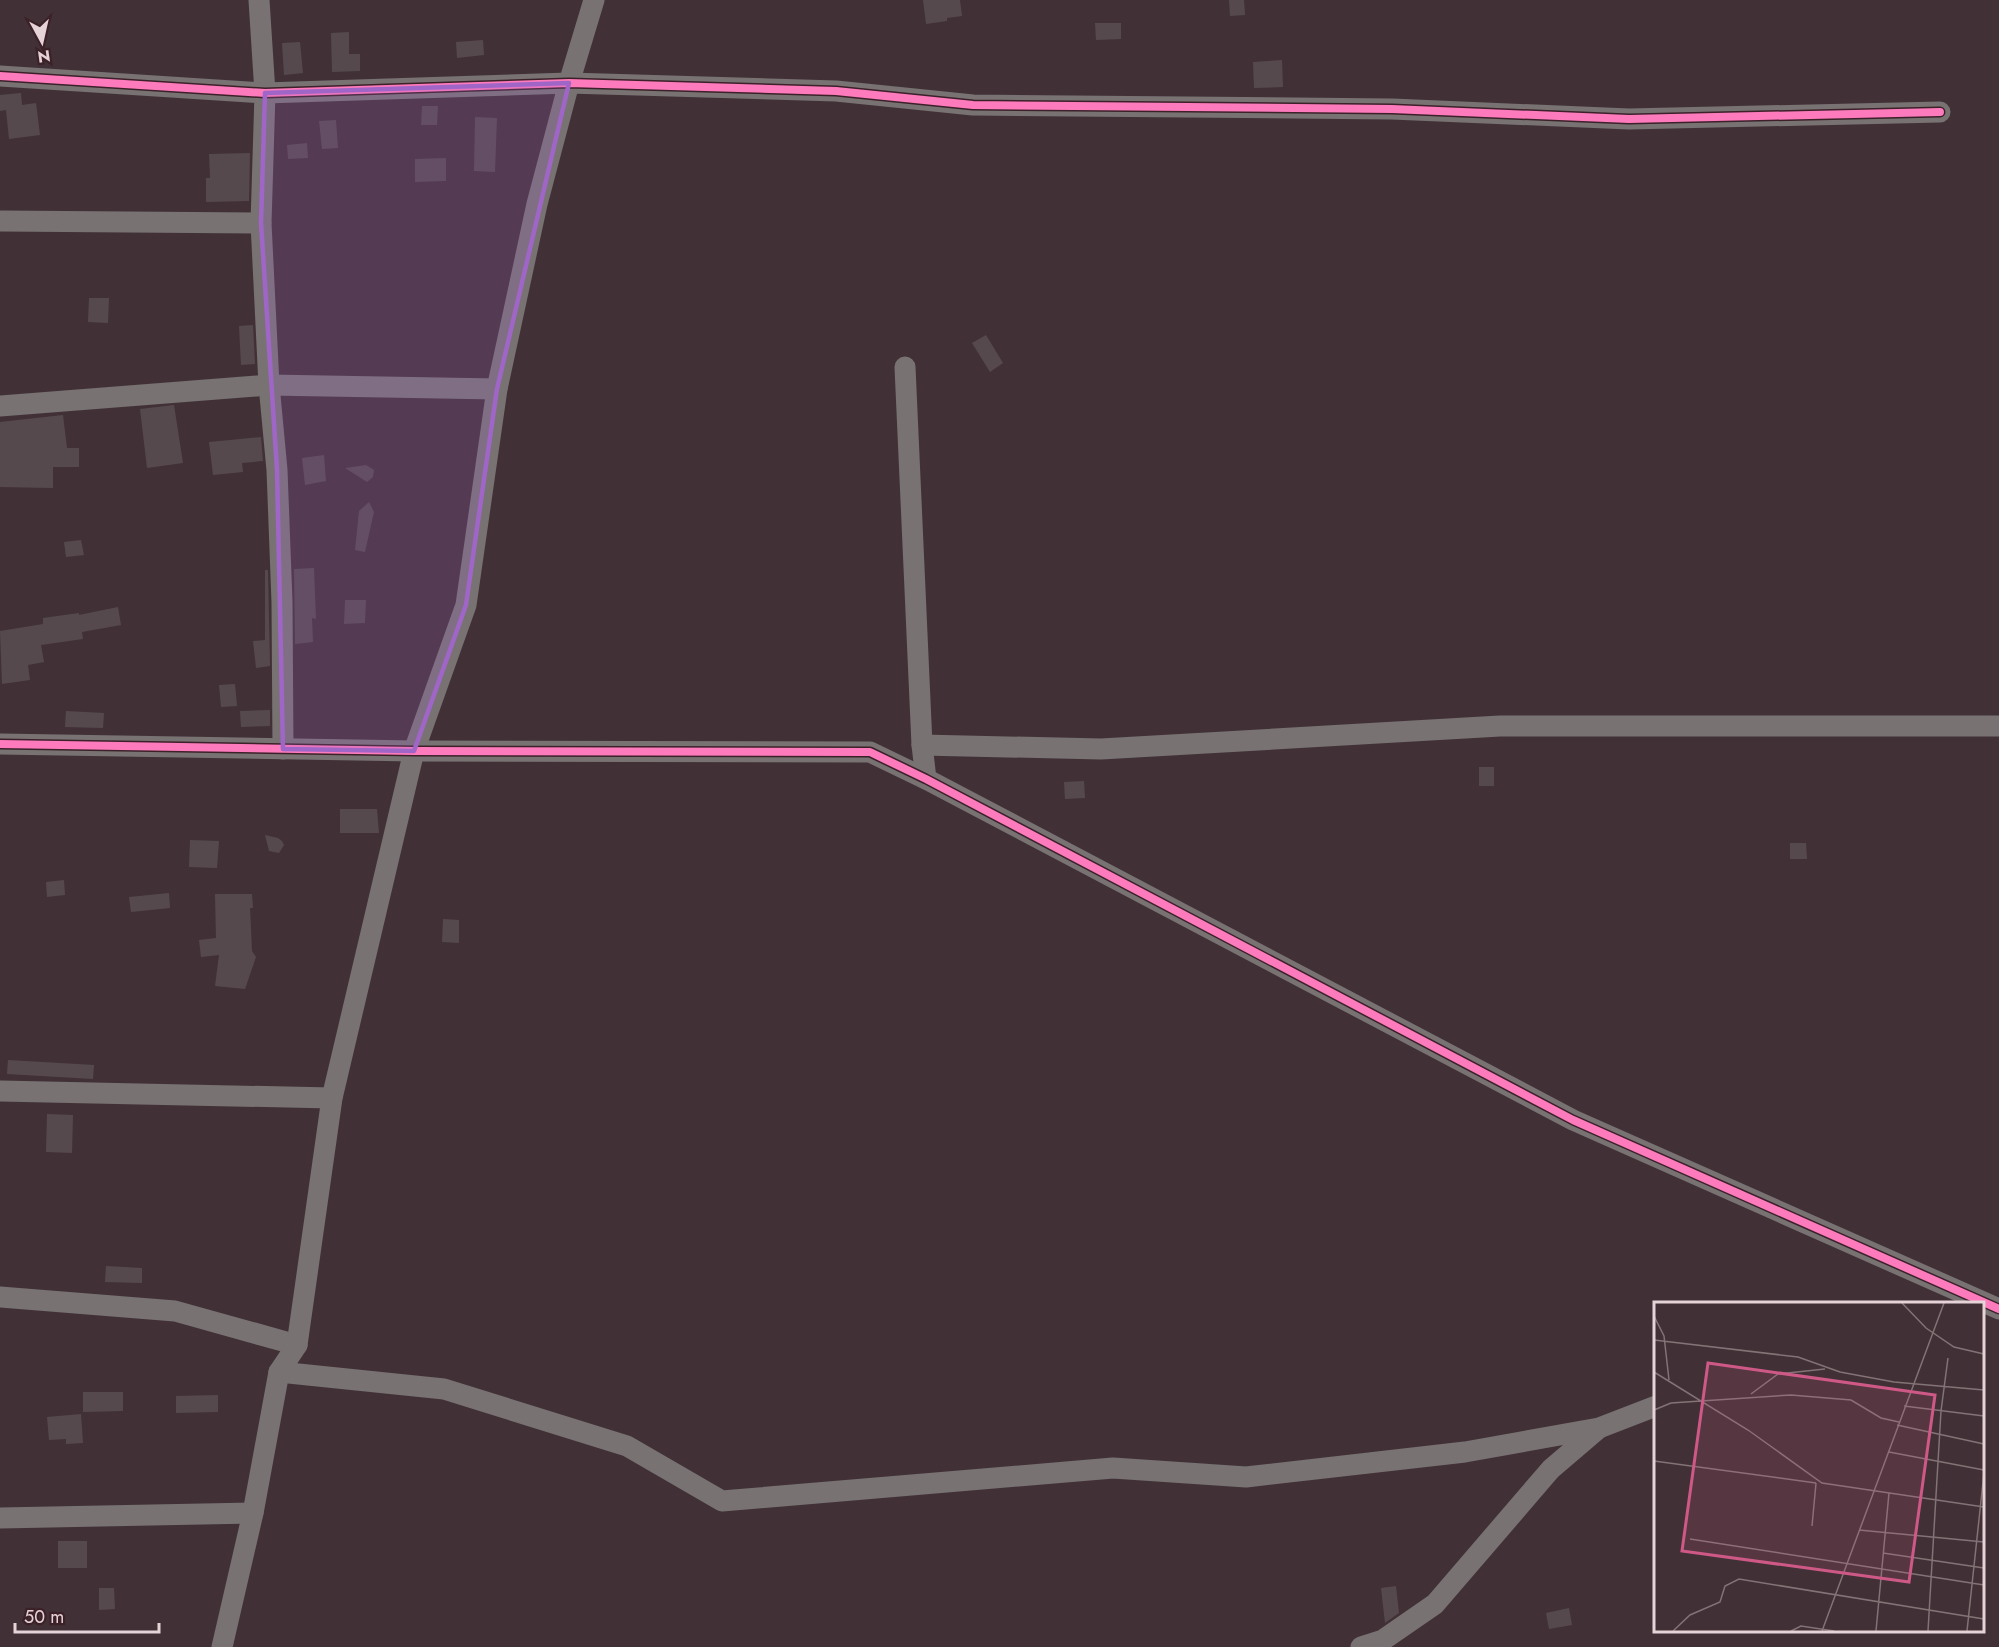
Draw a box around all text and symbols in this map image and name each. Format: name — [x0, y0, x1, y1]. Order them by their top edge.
north arrow — [12, 12, 72, 72]
text: N — [36, 44, 52, 69]
inset map — [1654, 1302, 1984, 1632]
scale bar — [15, 1596, 159, 1634]
text: 50 m — [24, 1604, 64, 1630]

